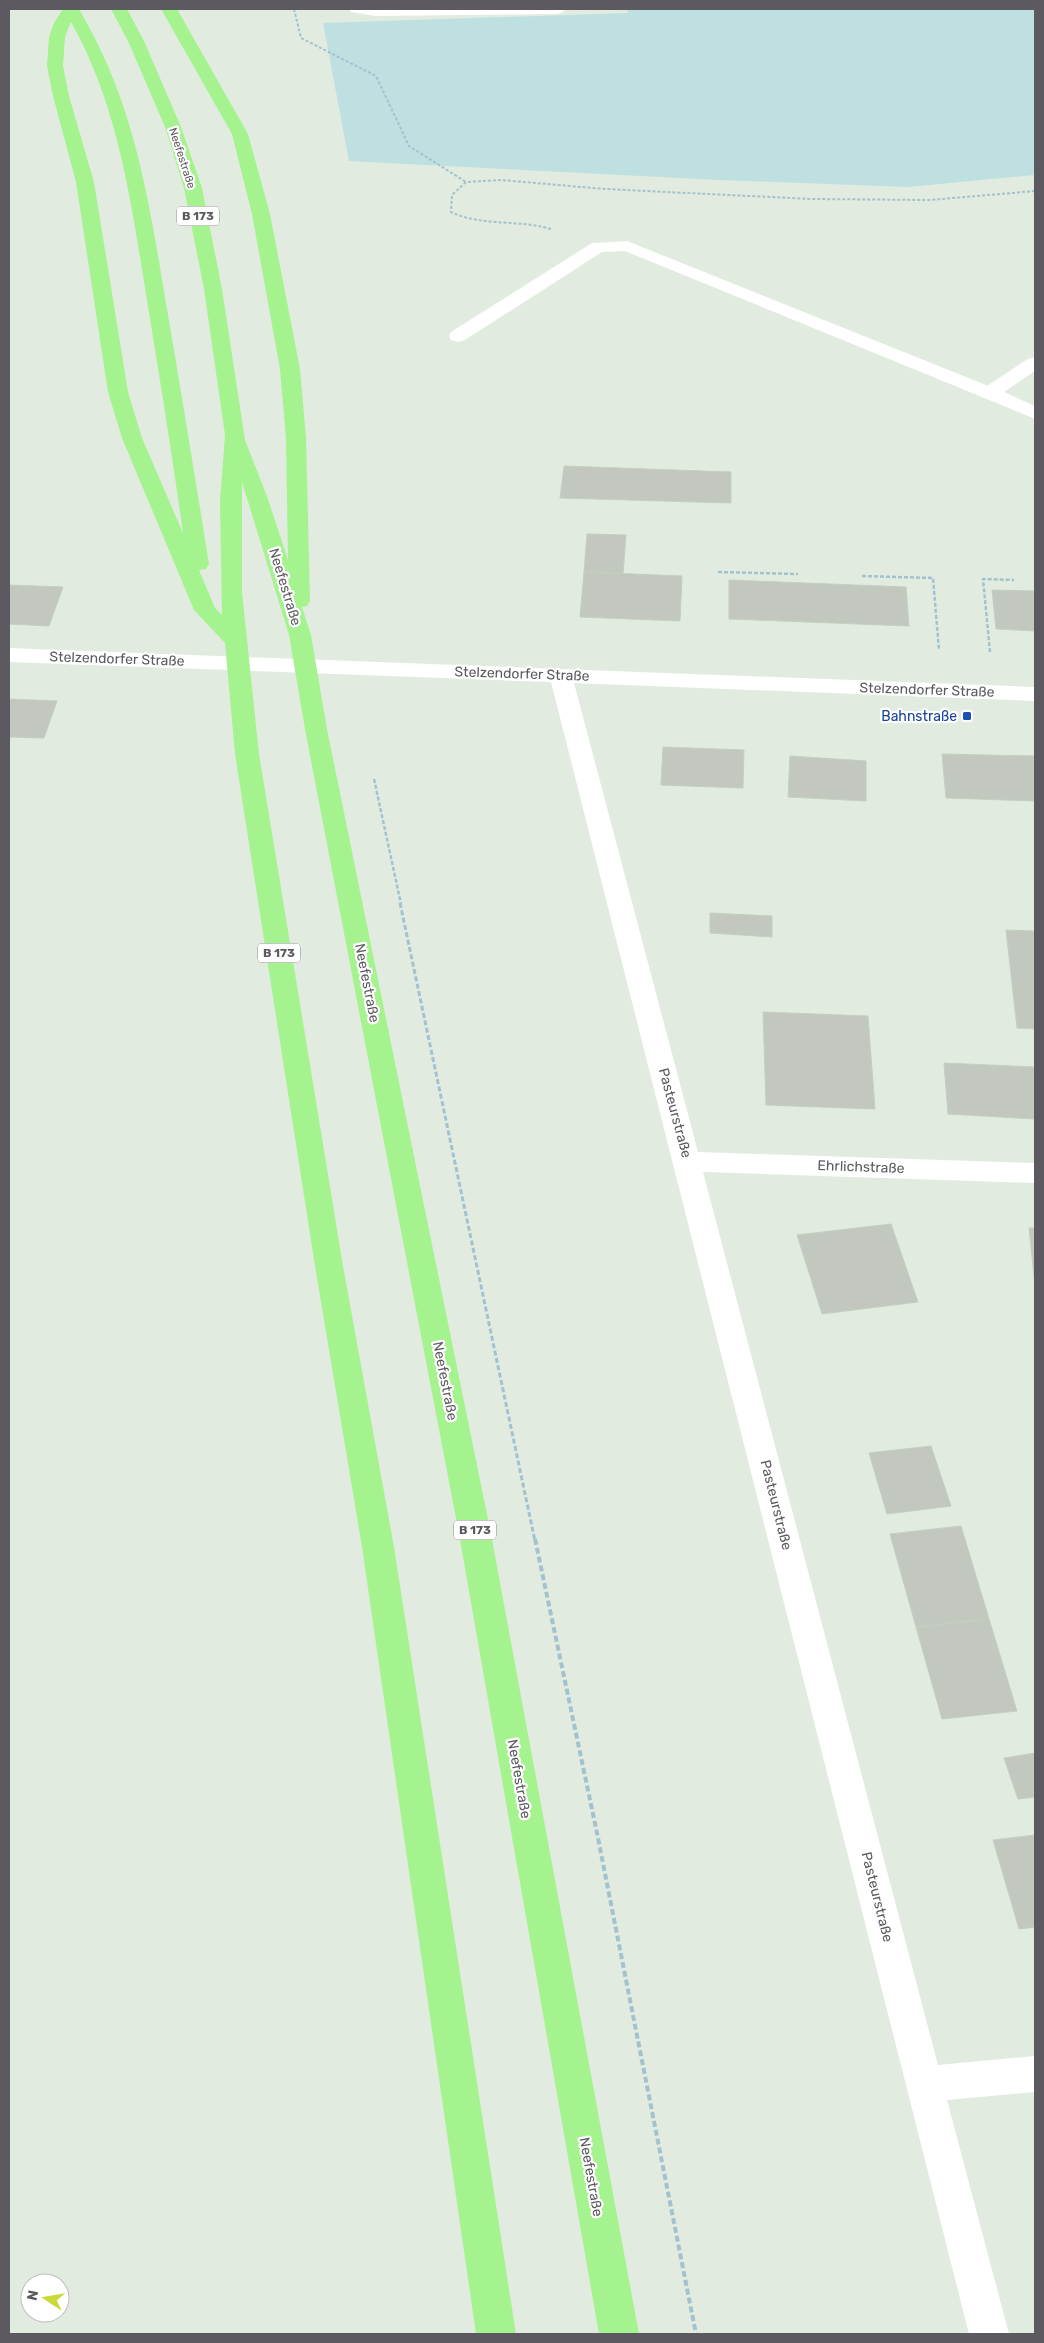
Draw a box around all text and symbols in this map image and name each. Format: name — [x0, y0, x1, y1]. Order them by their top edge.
street label: Neefestraße — [166, 126, 198, 190]
road number: B 173 — [177, 207, 219, 226]
street label: Neefestraße — [265, 546, 305, 628]
street label: Stelzendorfer Straße — [49, 648, 185, 670]
street label: Stelzendorfer Straße — [454, 663, 590, 685]
street label: Stelzendorfer Straße — [859, 679, 995, 701]
place label: Bahnstraße — [881, 708, 957, 725]
marker: Bahnstraße — [961, 710, 973, 722]
street label: Neefestraße — [351, 942, 383, 1024]
road number: B 173 — [258, 944, 300, 962]
street label: Pasteurstraße — [655, 1066, 695, 1160]
street label: Ehrlichstraße — [817, 1157, 905, 1177]
street label: Neefestraße — [429, 1340, 461, 1422]
street label: Pasteurstraße — [757, 1458, 795, 1552]
road number: B 173 — [454, 1520, 496, 1540]
street label: Neefestraße — [504, 1738, 534, 1820]
street label: Pasteurstraße — [858, 1850, 896, 1944]
street label: Neefestraße — [576, 2136, 606, 2218]
north arrow — [20, 2273, 70, 2323]
text: N — [23, 2289, 42, 2302]

